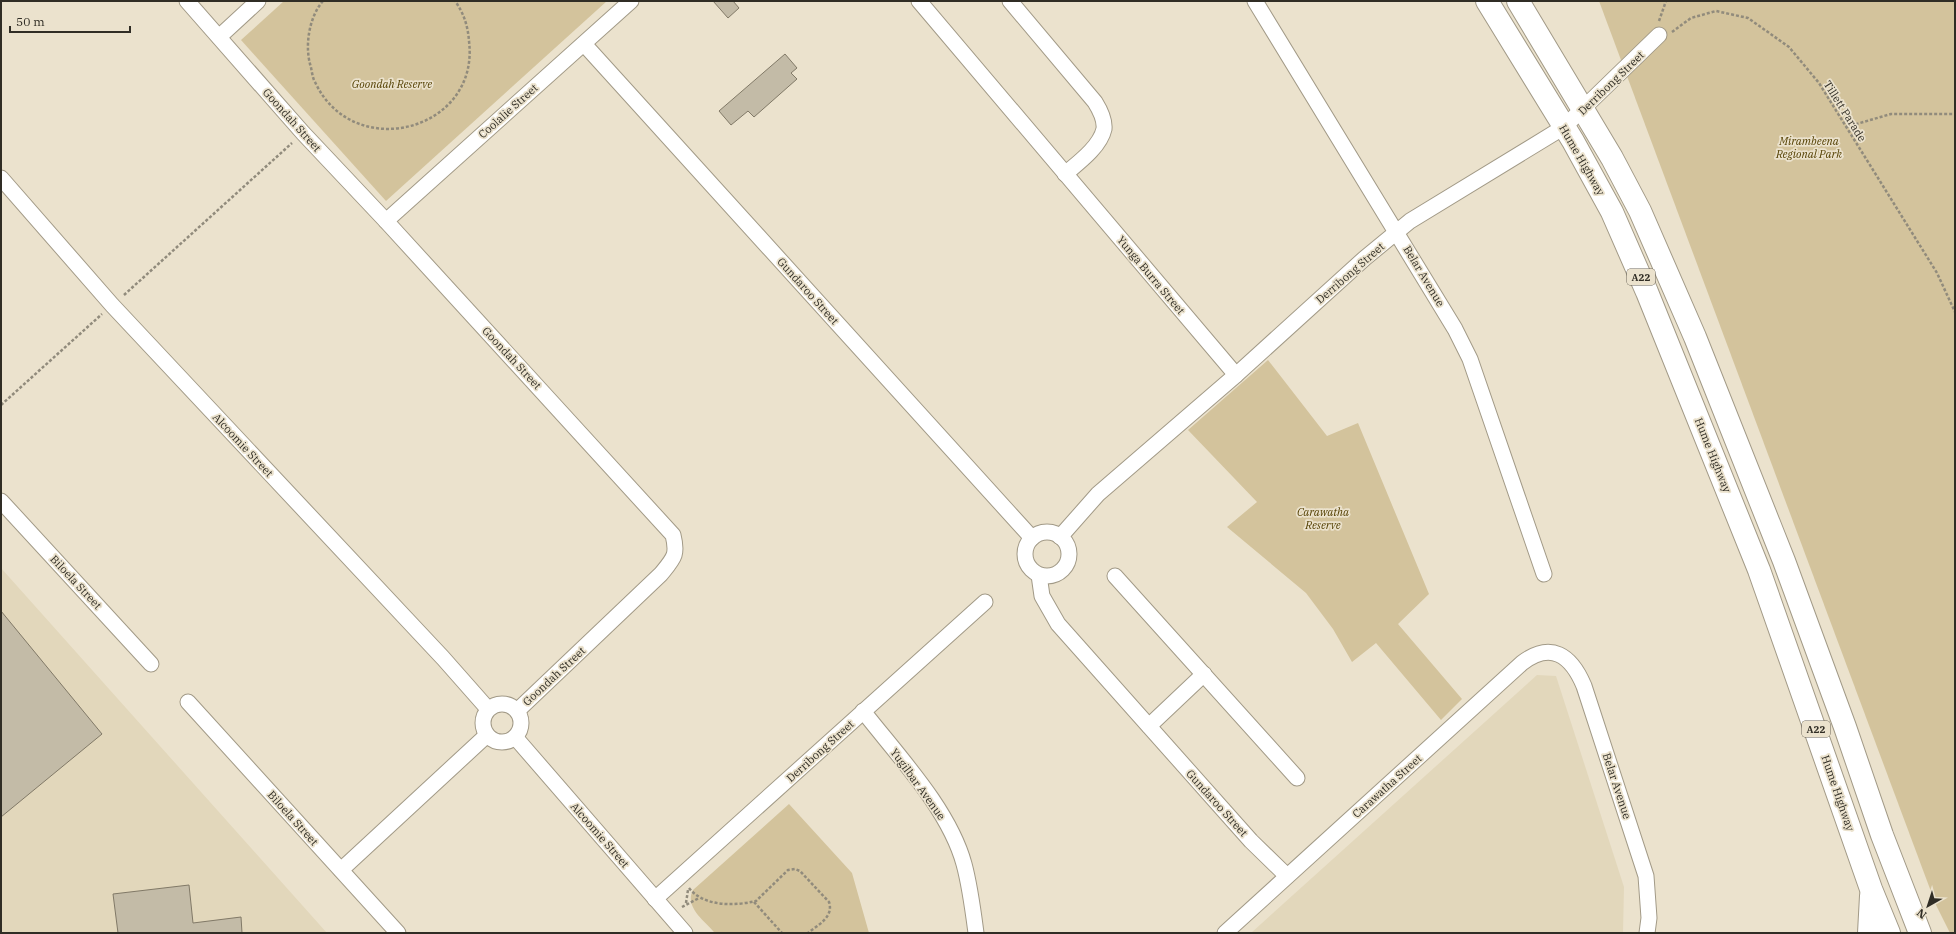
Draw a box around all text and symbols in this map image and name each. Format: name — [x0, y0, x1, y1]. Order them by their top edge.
scale bar — [10, 8, 130, 34]
text: 50 m — [16, 14, 45, 29]
street label: Derribong Street — [1575, 48, 1647, 118]
park label: Goondah Reserve — [352, 77, 432, 91]
street label: Tillett Parade — [1821, 78, 1869, 144]
street label: Coolalie Street — [475, 81, 541, 141]
street label: Goondah Street — [260, 85, 324, 155]
street label: Hume Highway — [1556, 122, 1608, 198]
park label: Mirambeena Regional Park — [1775, 134, 1842, 161]
street label: Yunga Burra Street — [1114, 233, 1188, 317]
street label: Derribong Street — [1313, 239, 1387, 307]
street label: Belar Avenue — [1400, 243, 1448, 309]
street label: Gundaroo Street — [774, 255, 842, 327]
road number: A22 — [1627, 269, 1655, 285]
street label: Goondah Street — [479, 324, 545, 392]
street label: Alcoomie Street — [210, 410, 276, 480]
street label: Hume Highway — [1692, 416, 1734, 495]
park label: Carawatha Reserve — [1297, 505, 1349, 532]
street label: Biloela Street — [47, 552, 105, 612]
street label: Goondah Street — [520, 643, 588, 709]
street label: Derribong Street — [783, 717, 857, 785]
road number: A22 — [1802, 721, 1830, 737]
street label: Yugilbar Avenue — [887, 746, 949, 823]
street label: Carawatha Street — [1349, 751, 1425, 821]
street label: Belar Avenue — [1600, 751, 1634, 821]
street label: Hume Highway — [1818, 753, 1858, 833]
street label: Gundaroo Street — [1183, 767, 1251, 839]
street label: Biloela Street — [265, 788, 321, 848]
street label: Alcoomie Street — [568, 799, 632, 871]
north arrow — [1908, 886, 1948, 926]
text: N — [1914, 905, 1929, 922]

